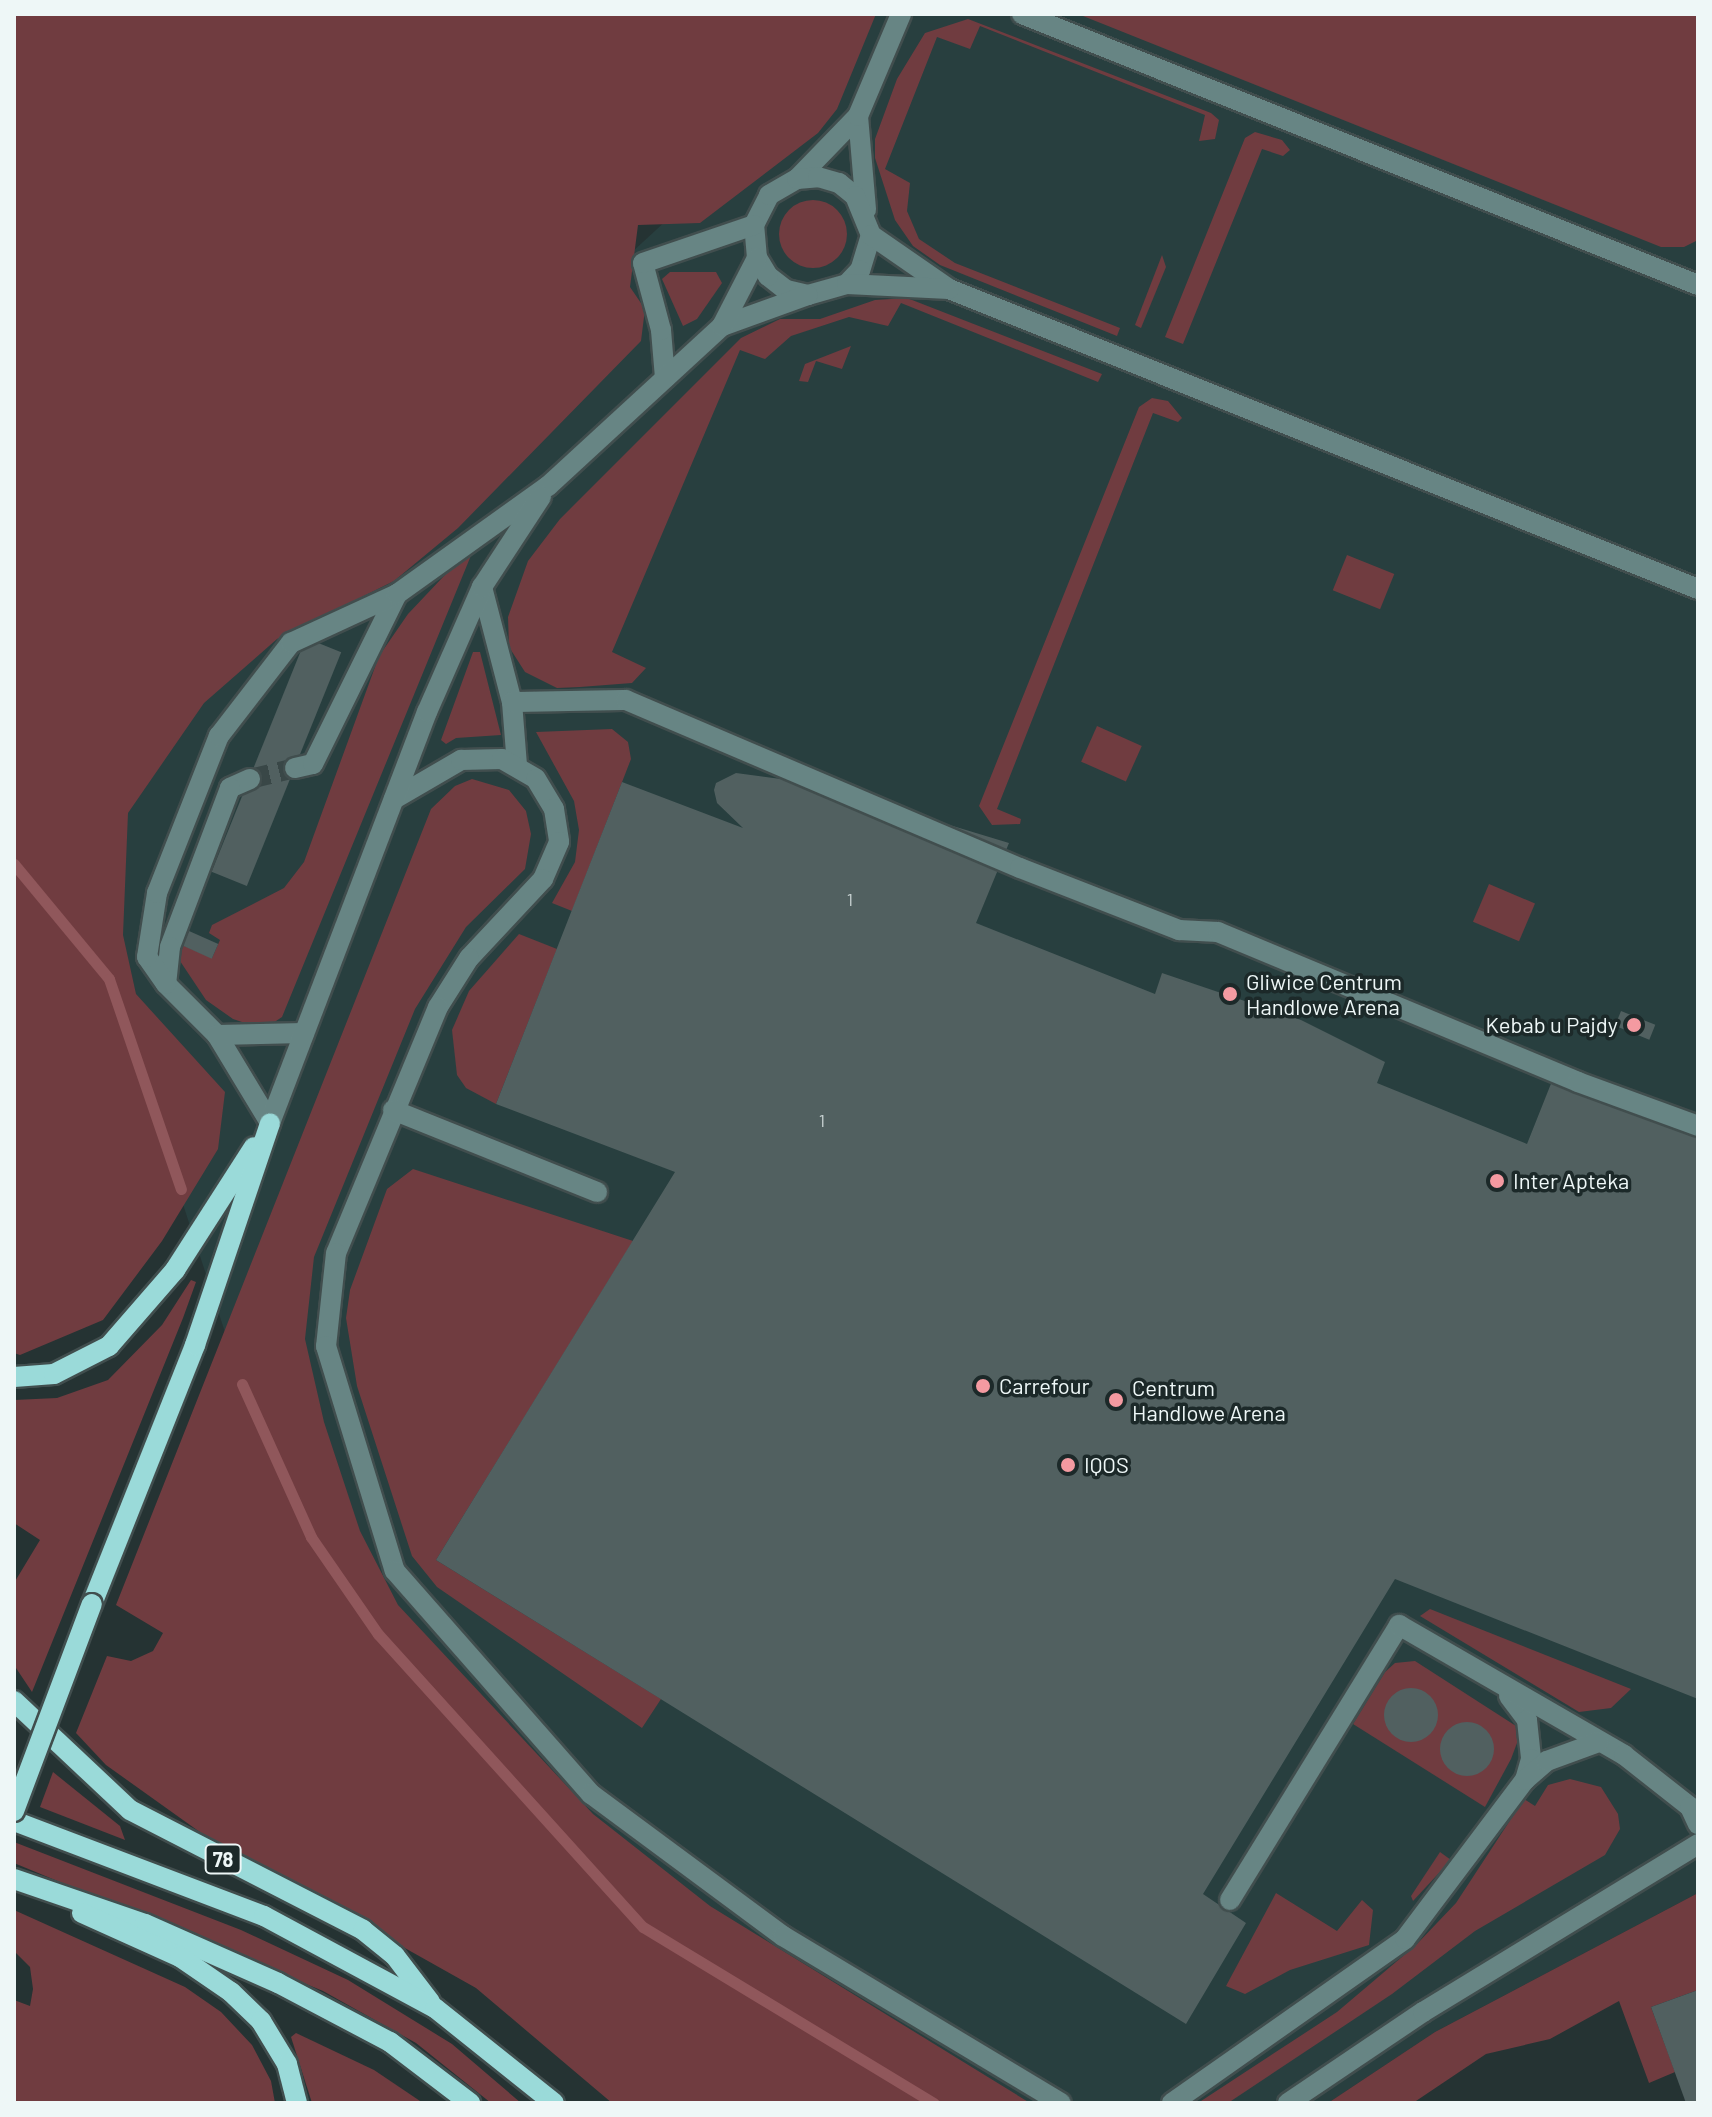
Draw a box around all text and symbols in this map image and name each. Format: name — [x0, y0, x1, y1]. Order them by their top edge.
house number: 1 — [847, 888, 853, 910]
place label: Gliwice Centrum Handlowe Arena — [1246, 968, 1402, 1020]
marker: Gliwice Centrum Handlowe Arena — [1221, 985, 1239, 1003]
place label: Kebab u Pajdy — [1486, 1012, 1618, 1038]
marker: Kebab u Pajdy — [1625, 1016, 1643, 1034]
house number: 1 — [819, 1109, 825, 1131]
place label: Inter Apteka — [1513, 1168, 1629, 1194]
marker: Inter Apteka — [1488, 1172, 1506, 1190]
place label: Carrefour — [999, 1373, 1090, 1399]
place label: Centrum Handlowe Arena — [1132, 1374, 1286, 1426]
marker: Carrefour — [974, 1377, 992, 1395]
marker: Centrum Handlowe Arena — [1107, 1391, 1125, 1409]
place label: IQOS — [1084, 1452, 1129, 1478]
marker: IQOS — [1059, 1456, 1077, 1474]
road number: 78 — [203, 1843, 243, 1875]

